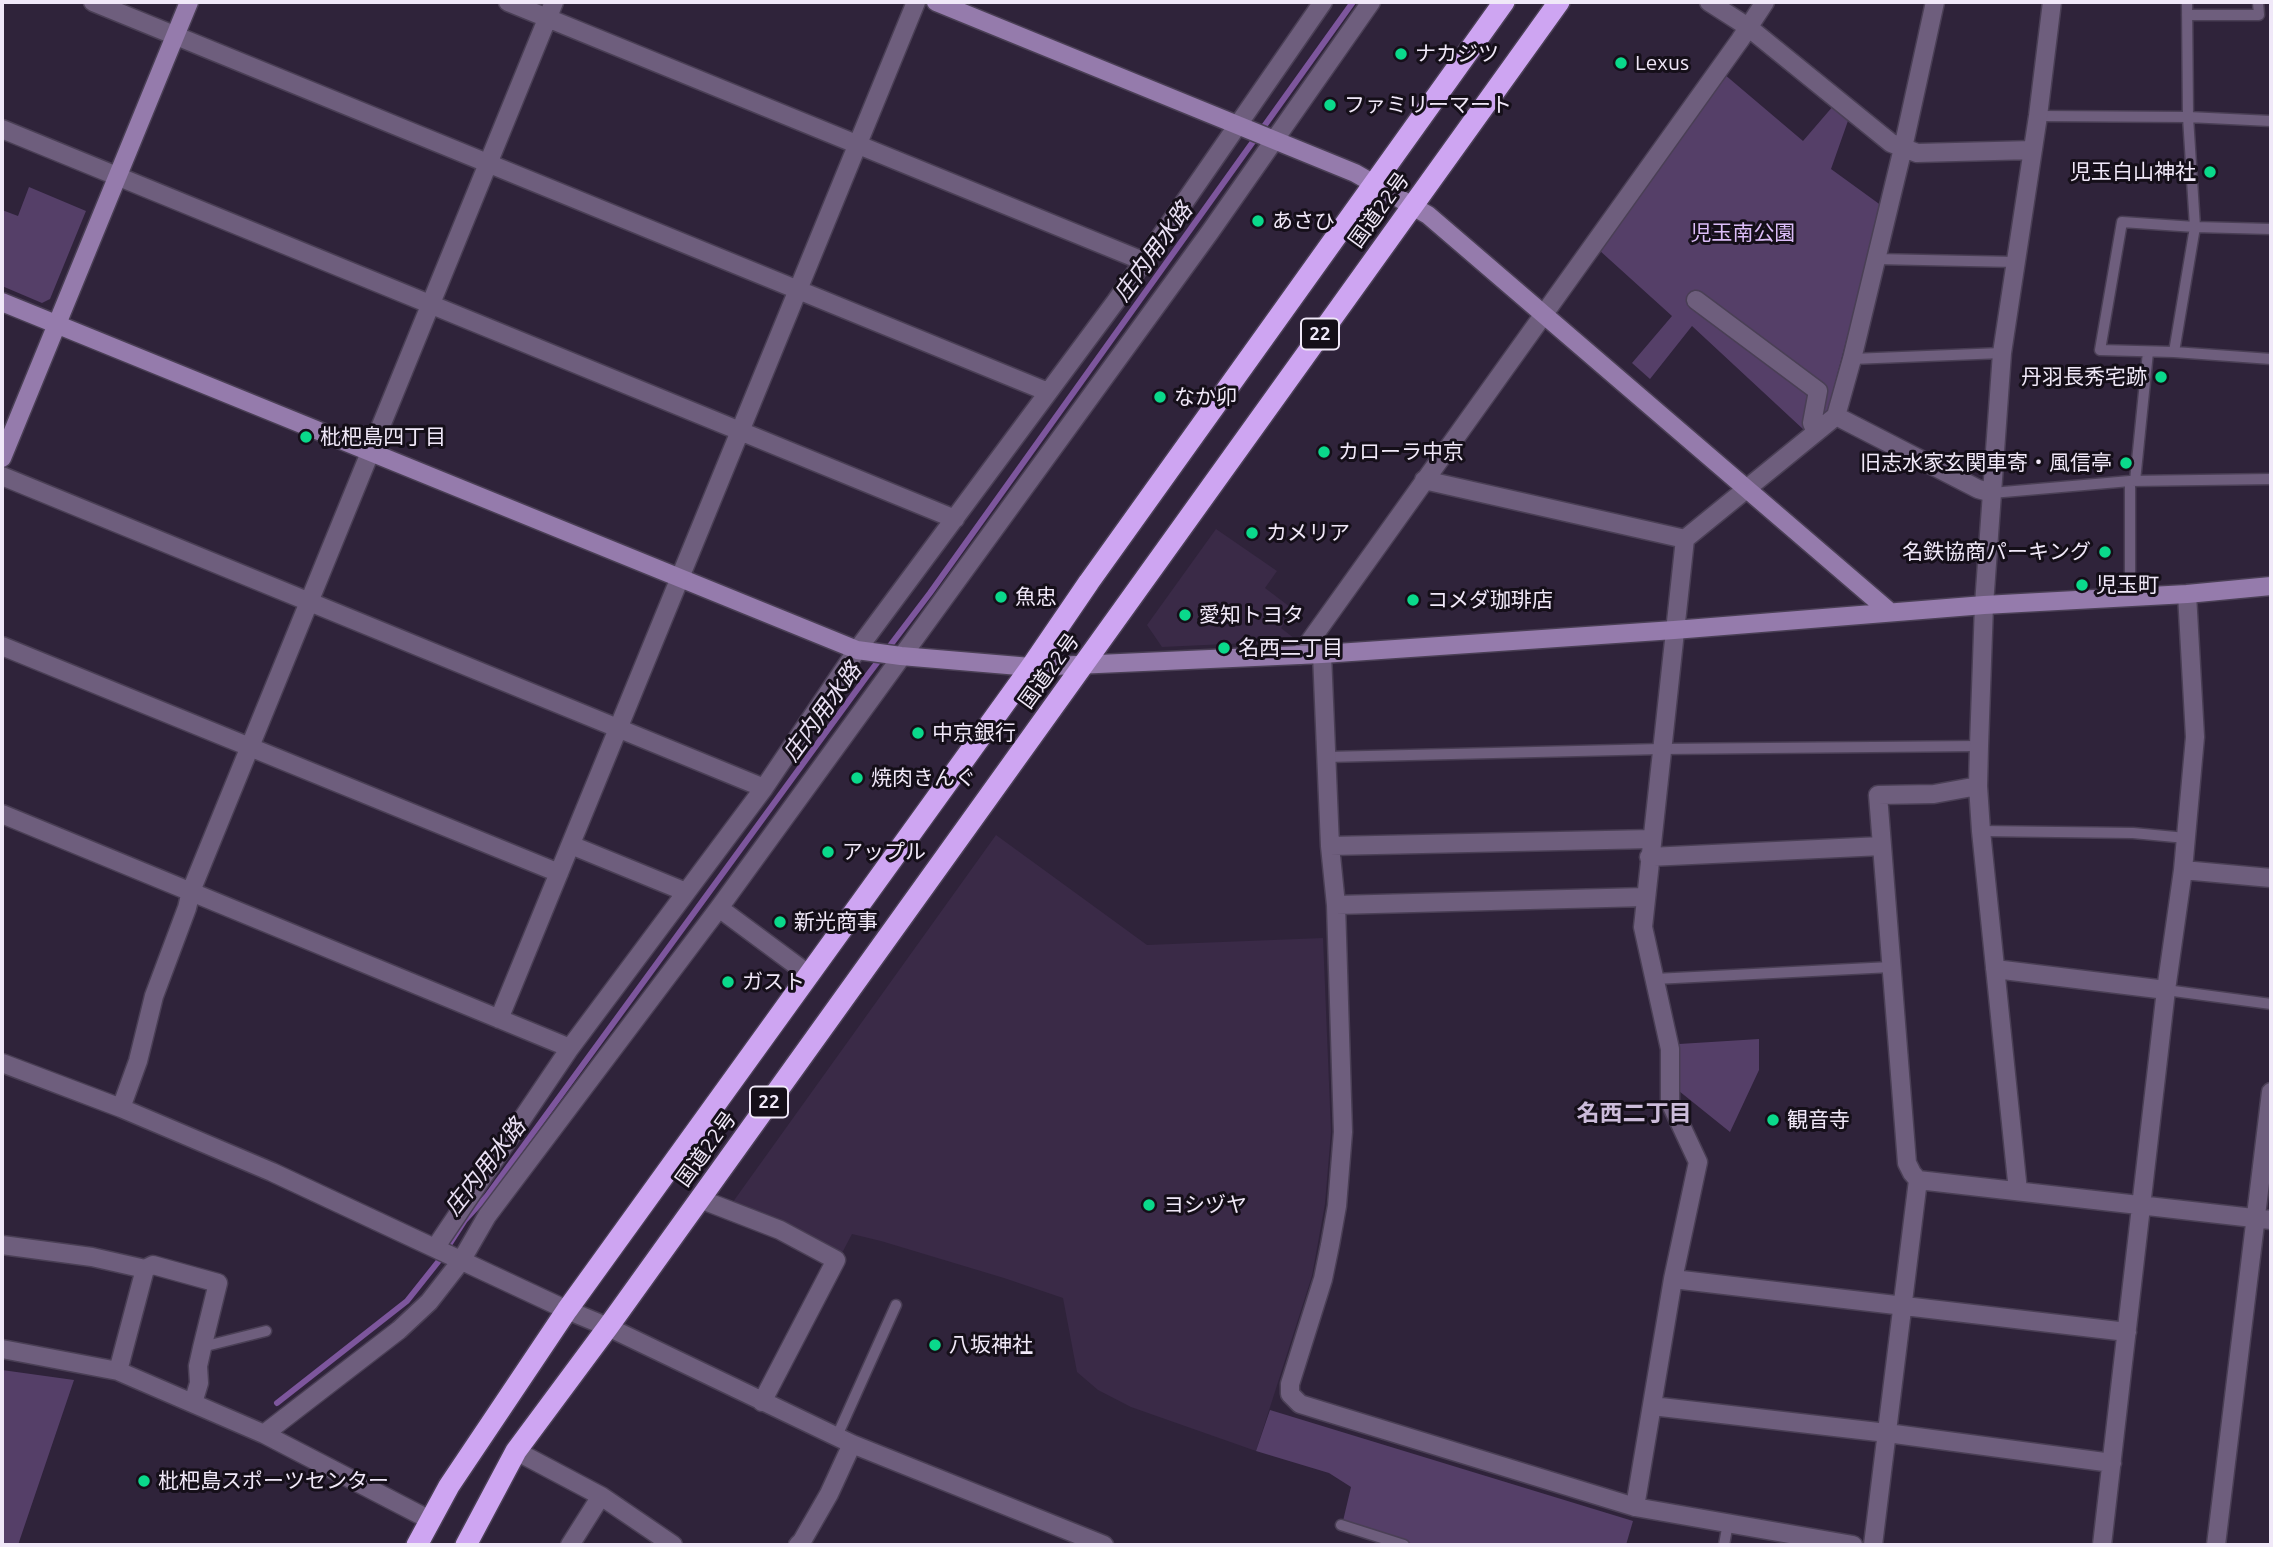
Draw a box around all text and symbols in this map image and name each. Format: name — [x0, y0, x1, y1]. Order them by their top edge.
place label: ナカジツ — [1415, 41, 1499, 67]
marker: ナカジツ — [1393, 46, 1409, 62]
place label: Lexus — [1635, 50, 1689, 76]
marker: Lexus — [1613, 55, 1629, 71]
place label: ファミリーマート — [1344, 92, 1512, 118]
marker: ファミリーマート — [1322, 97, 1338, 113]
place label: 児玉白山神社 — [2070, 159, 2196, 185]
marker: 児玉白山神社 — [2202, 164, 2218, 180]
street label: 国道22号 — [1343, 168, 1415, 252]
water label: 庄内用水路 — [1108, 197, 1198, 307]
place label: あさひ — [1272, 208, 1335, 234]
marker: あさひ — [1250, 213, 1266, 229]
park label: 児玉南公園 — [1691, 220, 1795, 246]
road number: 22 — [1301, 318, 1339, 350]
place label: 丹羽長秀宅跡 — [2021, 364, 2147, 390]
marker: 丹羽長秀宅跡 — [2153, 369, 2169, 385]
place label: なか卯 — [1174, 384, 1237, 410]
marker: なか卯 — [1152, 389, 1168, 405]
place label: 枇杷島四丁目 — [320, 424, 446, 450]
marker: 枇杷島四丁目 — [298, 429, 314, 445]
place label: カローラ中京 — [1338, 439, 1464, 465]
marker: カローラ中京 — [1316, 444, 1332, 460]
place label: 旧志水家玄関車寄・風信亭 — [1860, 450, 2112, 476]
marker: 旧志水家玄関車寄・風信亭 — [2118, 455, 2134, 471]
place label: カメリア — [1266, 520, 1350, 546]
marker: カメリア — [1244, 525, 1260, 541]
place label: 名鉄協商パーキング — [1902, 539, 2091, 565]
marker: 名鉄協商パーキング — [2097, 544, 2113, 560]
place label: 児玉町 — [2096, 572, 2159, 598]
marker: 児玉町 — [2074, 577, 2090, 593]
place label: 魚忠 — [1015, 584, 1057, 610]
place label: コメダ珈琲店 — [1427, 587, 1553, 613]
marker: 魚忠 — [993, 589, 1009, 605]
marker: コメダ珈琲店 — [1405, 592, 1421, 608]
place label: 愛知トヨタ — [1199, 602, 1304, 628]
marker: 愛知トヨタ — [1177, 607, 1193, 623]
street label: 国道22号 — [1013, 629, 1085, 713]
place label: 名西二丁目 — [1238, 635, 1343, 661]
marker: 名西二丁目 — [1216, 640, 1232, 656]
water label: 庄内用水路 — [777, 657, 867, 767]
place label: 中京銀行 — [932, 720, 1016, 746]
marker: 中京銀行 — [910, 725, 926, 741]
place label: 焼肉きんぐ — [871, 765, 976, 791]
marker: 焼肉きんぐ — [849, 770, 865, 786]
place label: アップル — [842, 839, 926, 865]
marker: アップル — [820, 844, 836, 860]
place label: 新光商事 — [794, 909, 878, 935]
marker: 新光商事 — [772, 914, 788, 930]
place label: ガスト — [742, 969, 805, 995]
marker: ガスト — [720, 974, 736, 990]
road number: 22 — [750, 1086, 788, 1118]
district label: 名西二丁目 — [1577, 1099, 1691, 1127]
street label: 国道22号 — [670, 1107, 742, 1191]
place label: 観音寺 — [1787, 1107, 1850, 1133]
marker: 観音寺 — [1765, 1112, 1781, 1128]
water label: 庄内用水路 — [439, 1113, 531, 1221]
place label: ヨシヅヤ — [1163, 1192, 1247, 1218]
marker: ヨシヅヤ — [1141, 1197, 1157, 1213]
place label: 八坂神社 — [949, 1332, 1033, 1358]
marker: 八坂神社 — [927, 1337, 943, 1353]
place label: 枇杷島スポーツセンター — [158, 1468, 389, 1494]
marker: 枇杷島スポーツセンター — [136, 1473, 152, 1489]

